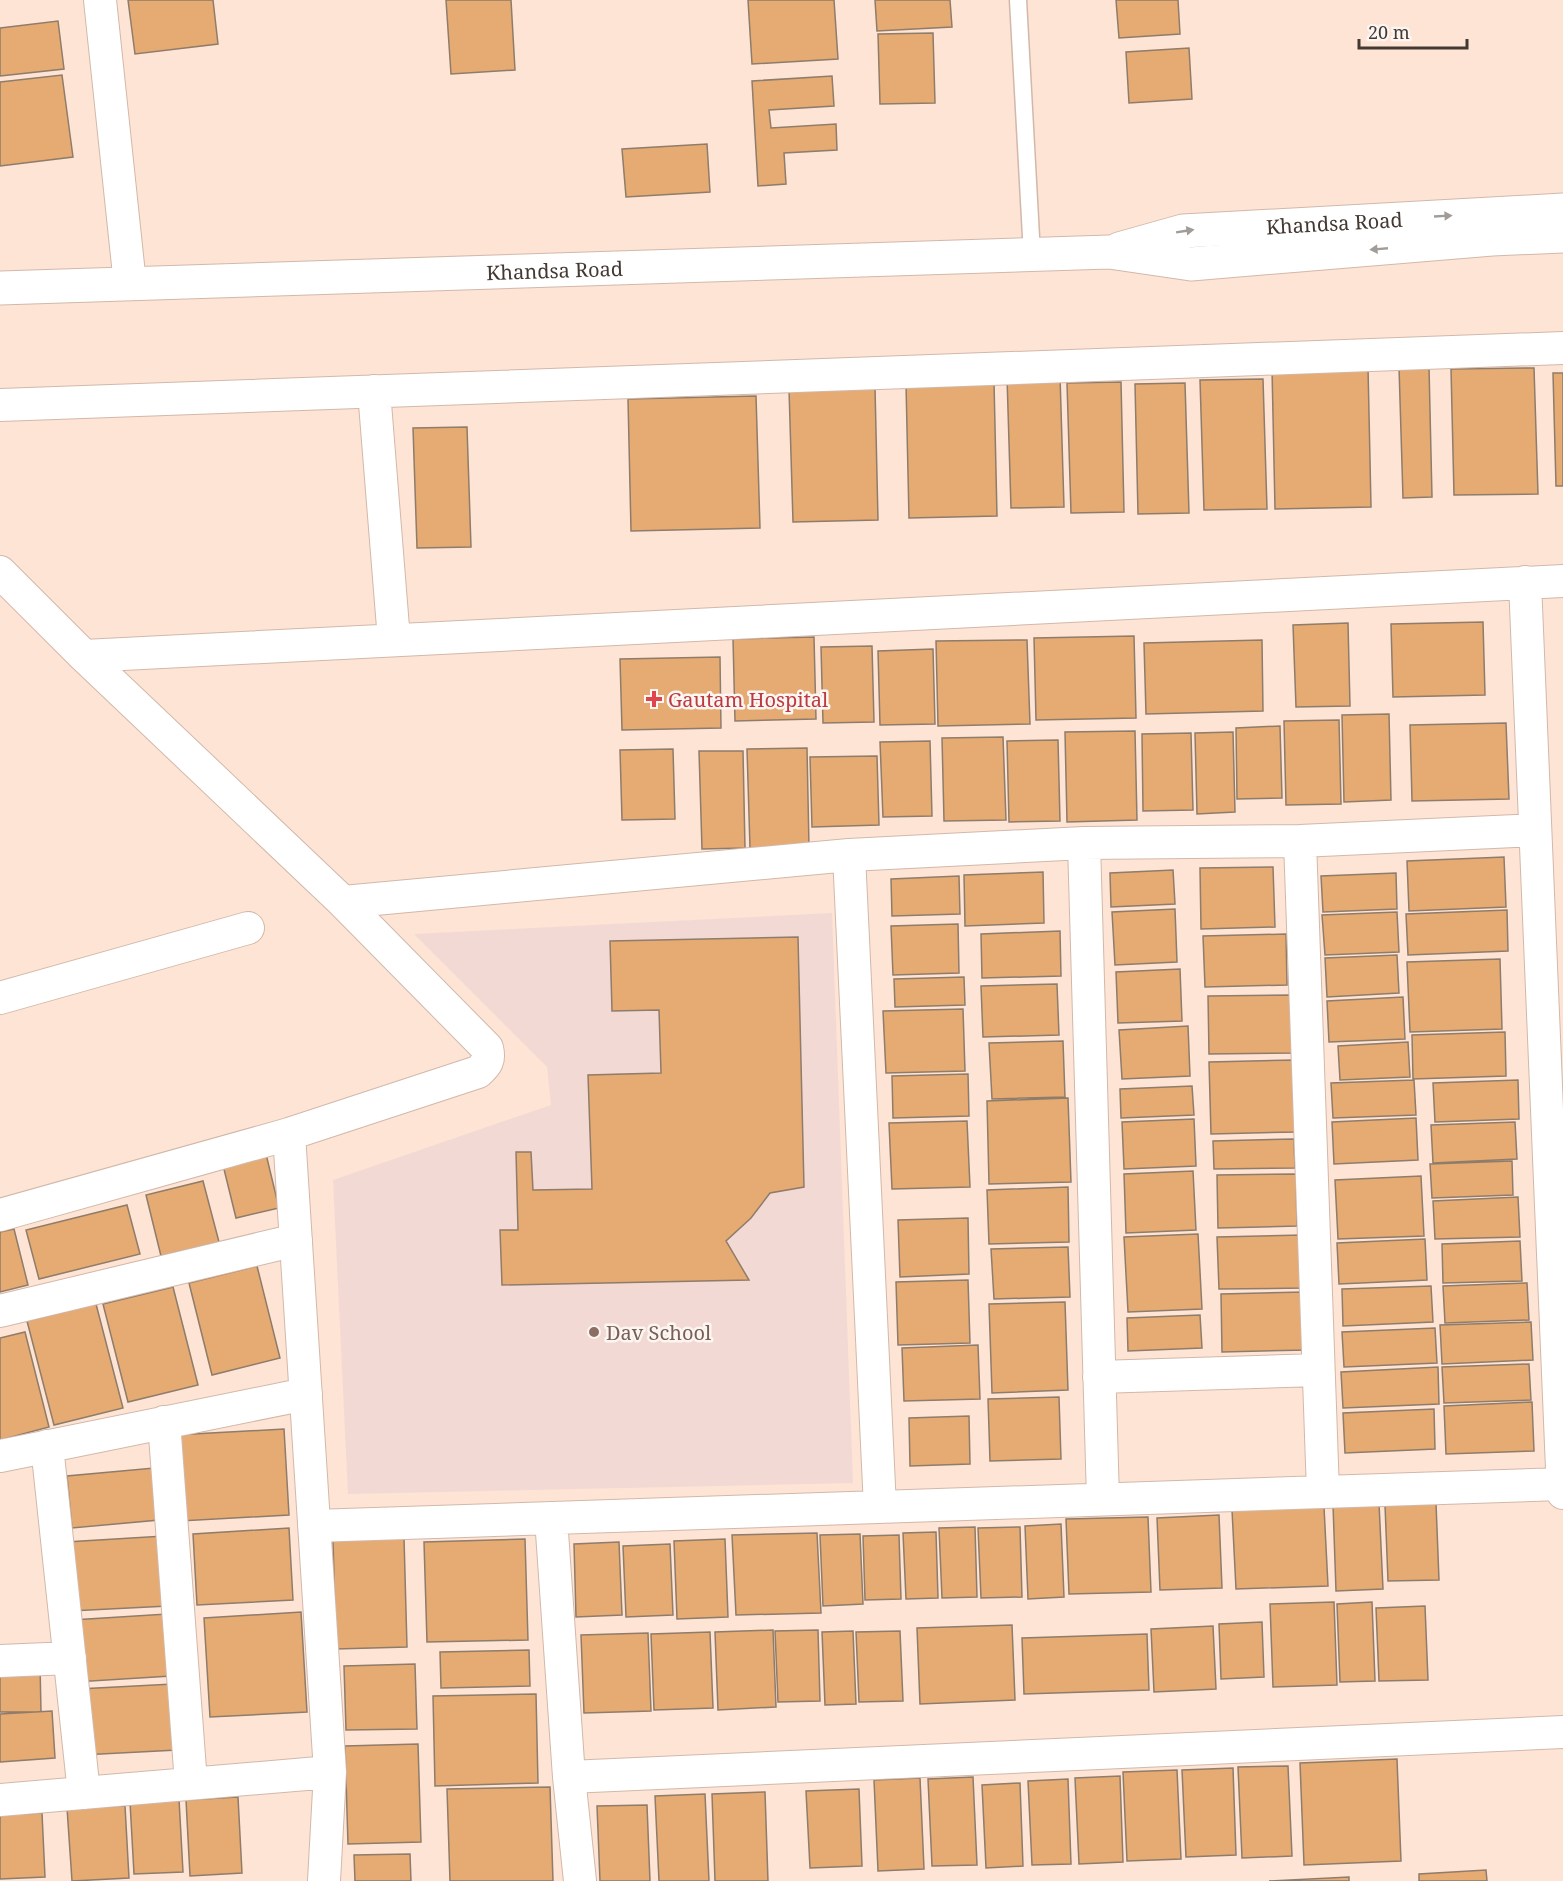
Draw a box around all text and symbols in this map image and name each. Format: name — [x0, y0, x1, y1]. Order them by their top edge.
scale bar — [1359, 12, 1467, 50]
text: 20 m — [1368, 20, 1410, 44]
street label: Khandsa Road — [1265, 205, 1403, 240]
one-way arrow — [1433, 212, 1452, 221]
one-way arrow — [1176, 227, 1195, 236]
one-way arrow — [1369, 244, 1388, 253]
street label: Khandsa Road — [486, 254, 624, 286]
place label: Gautam Hospital — [668, 686, 828, 713]
marker: Gautam Hospital — [645, 690, 663, 708]
place label: Dav School — [606, 1319, 711, 1346]
marker: Dav School — [587, 1325, 601, 1339]

